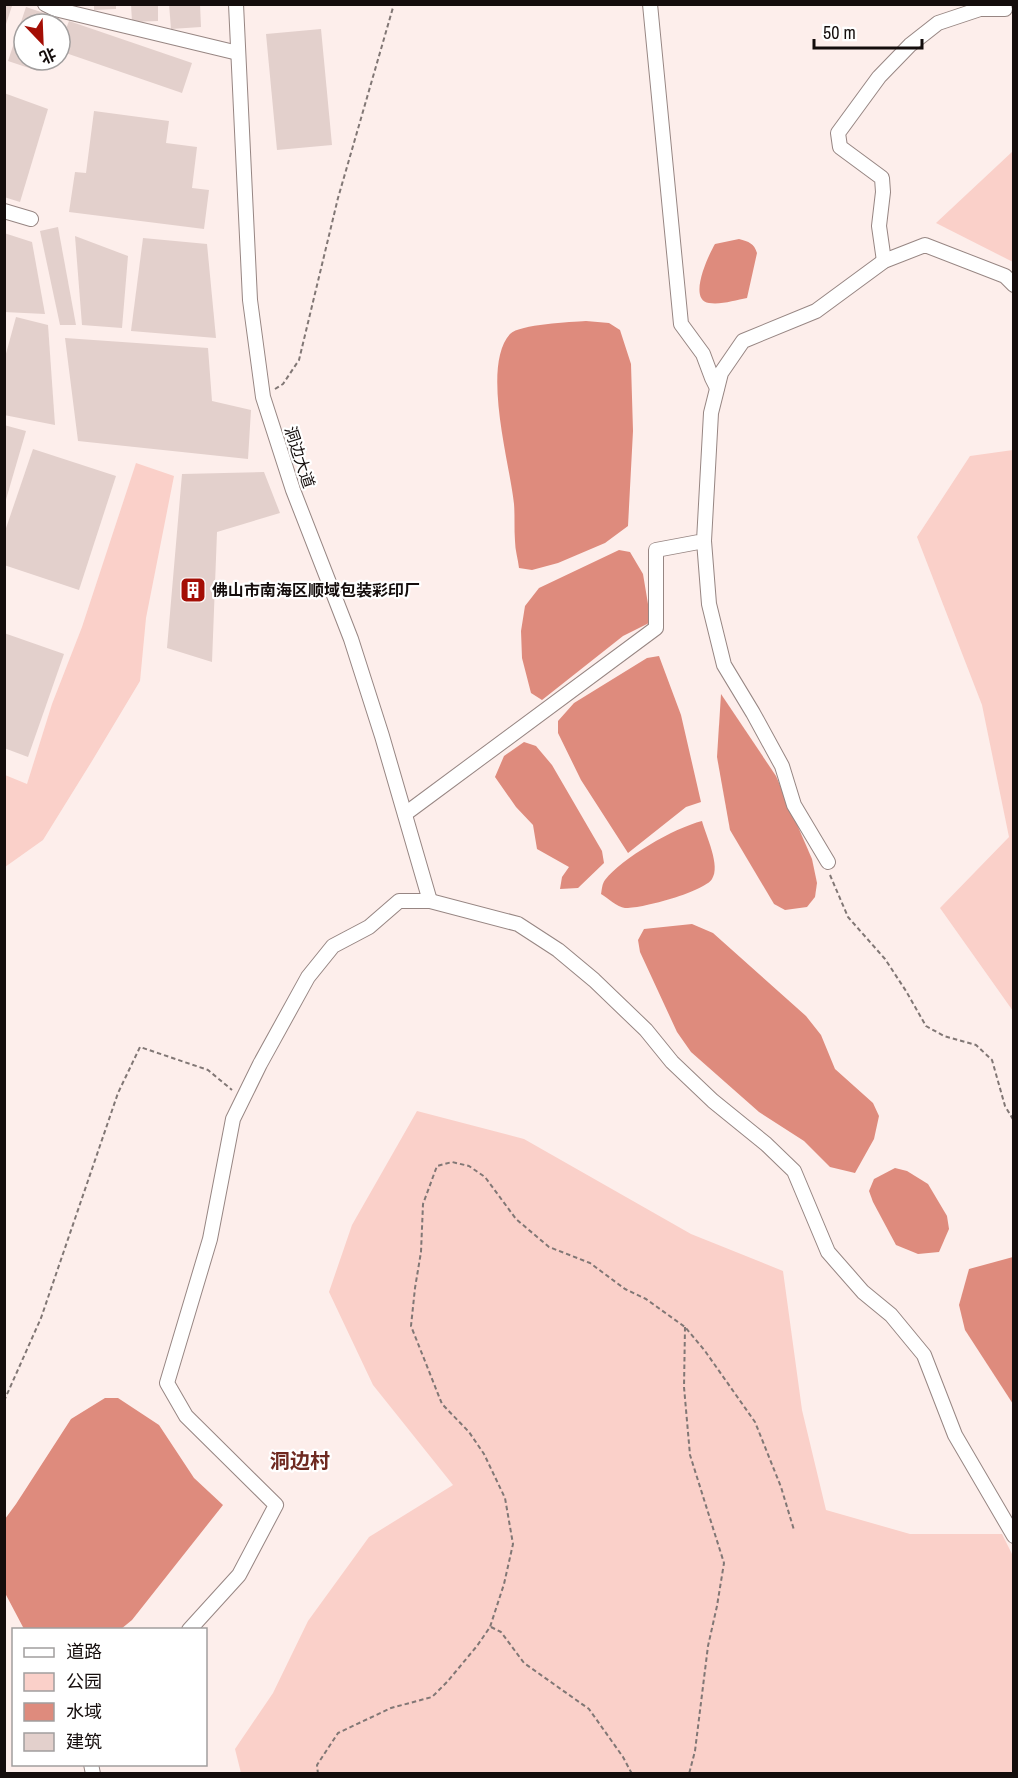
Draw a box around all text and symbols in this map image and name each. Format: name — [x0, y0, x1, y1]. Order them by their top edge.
north arrow — [12, 12, 72, 72]
scale bar — [814, 12, 922, 50]
text: 50 m — [823, 20, 856, 45]
text: 北 — [36, 43, 60, 69]
street label: 洞边大道 — [280, 423, 320, 491]
building icon: 佛山市南海区顺域包装彩印厂 — [178, 575, 208, 605]
place label: 佛山市南海区顺域包装彩印厂 — [212, 579, 420, 601]
district label: 洞边村 — [270, 1447, 330, 1474]
legend — [12, 1628, 207, 1766]
text: 道路 — [66, 1639, 102, 1664]
text: 公园 — [66, 1669, 102, 1694]
text: 水域 — [66, 1699, 102, 1724]
text: 建筑 — [66, 1729, 102, 1754]

